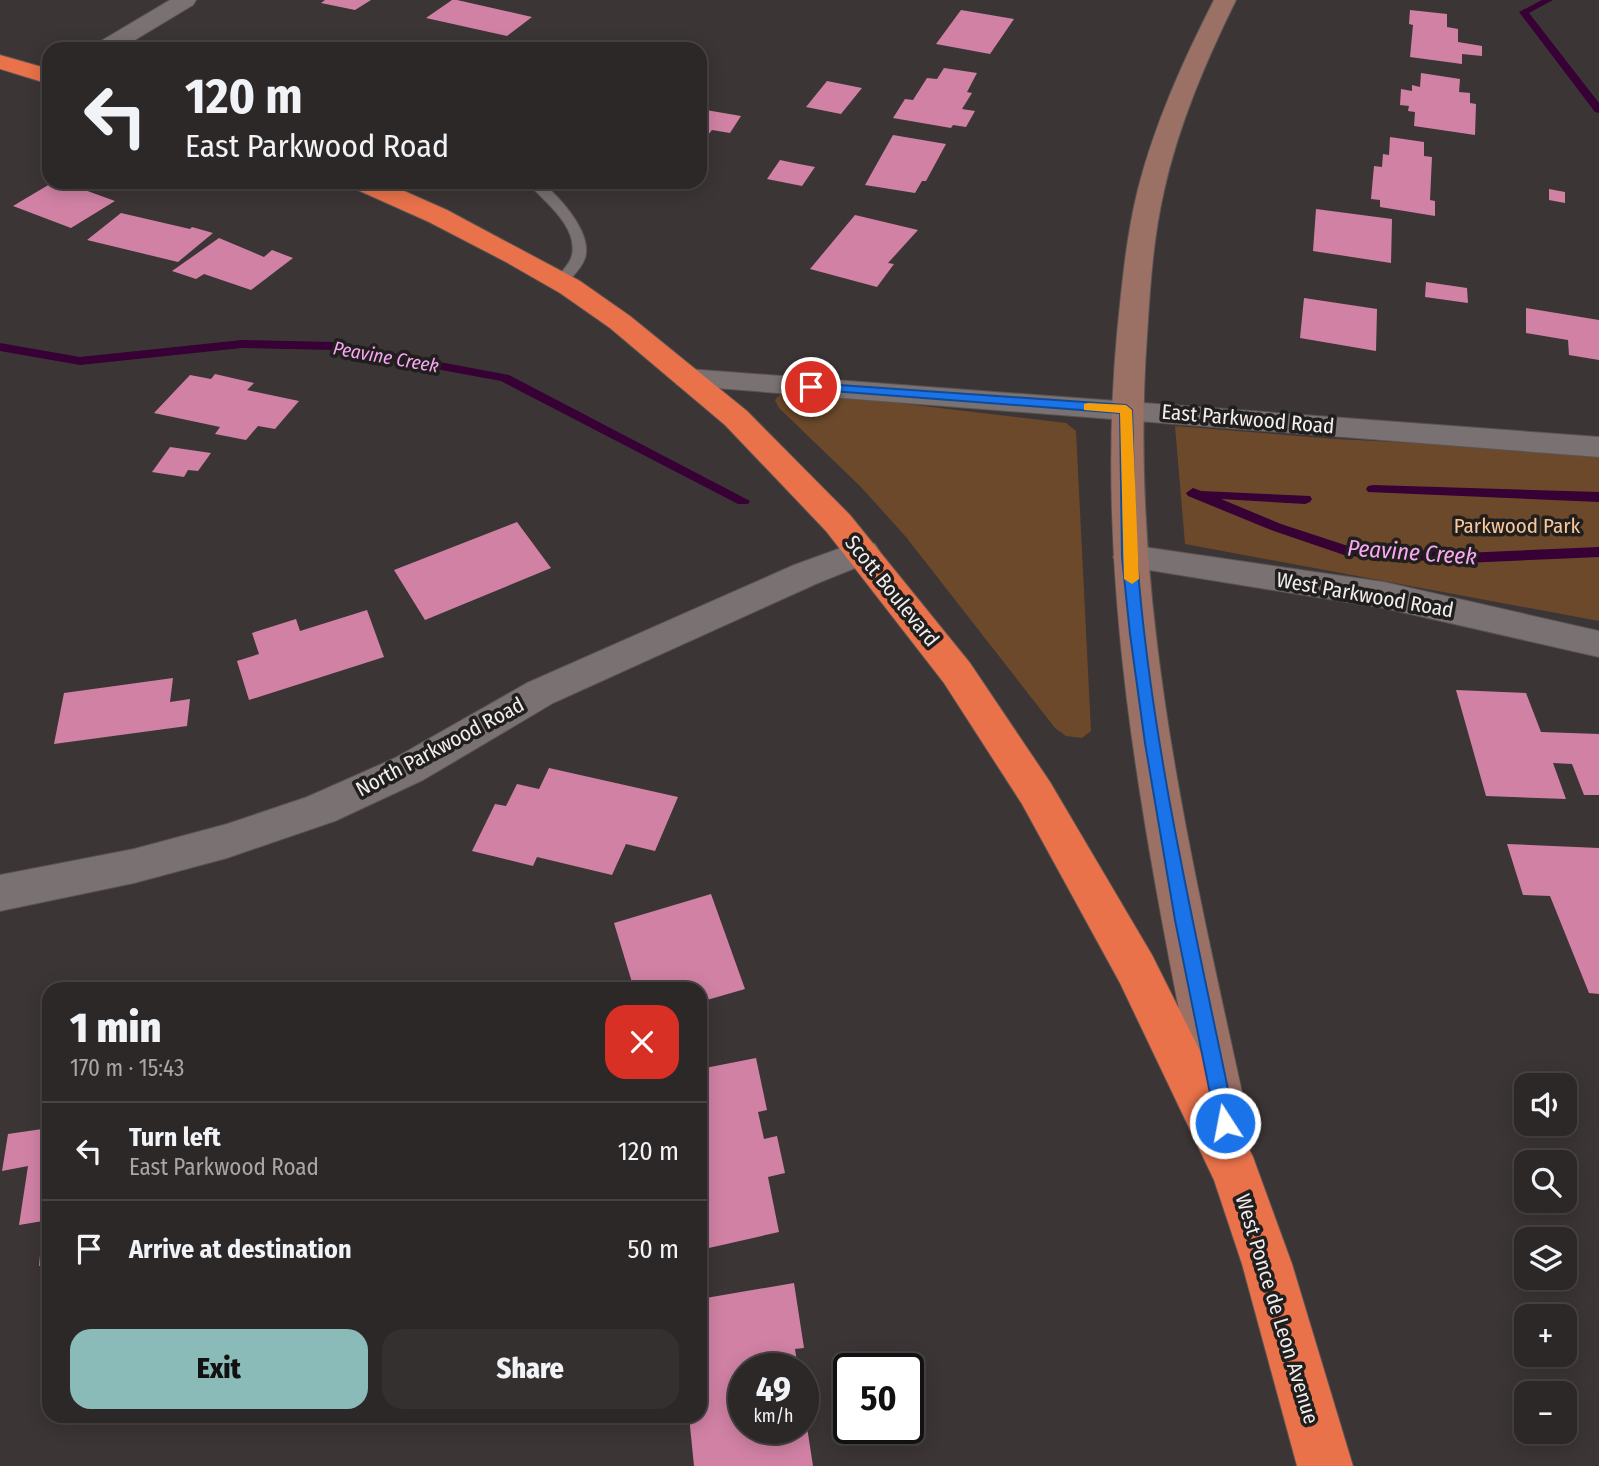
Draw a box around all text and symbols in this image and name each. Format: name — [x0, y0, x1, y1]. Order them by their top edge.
text: 120 m — [185, 67, 303, 126]
icon: left — [70, 70, 161, 161]
text: East Parkwood Road — [185, 127, 449, 165]
water label: Peavine Creek — [331, 336, 441, 378]
pin — [781, 357, 841, 417]
icon: arrive — [792, 368, 830, 406]
street label: East Parkwood Road — [1161, 398, 1335, 440]
park label: Parkwood Park — [1454, 513, 1581, 539]
street label: Scott Boulevard — [839, 530, 945, 652]
water label: Peavine Creek — [1346, 534, 1478, 570]
street label: West Parkwood Road — [1274, 567, 1456, 623]
street label: North Parkwood Road — [351, 692, 529, 802]
text: 1 min — [70, 1003, 161, 1053]
button: close — [605, 1005, 679, 1079]
text: 170 m · 15:43 — [70, 1054, 184, 1082]
map controls — [1514, 1073, 1577, 1444]
button: sound — [1514, 1073, 1577, 1136]
position arrow — [1188, 1086, 1262, 1160]
text: Turn left — [129, 1122, 221, 1153]
icon: left — [70, 1132, 108, 1170]
text: 120 m — [618, 1136, 679, 1167]
button: search — [1514, 1150, 1577, 1213]
text: East Parkwood Road — [129, 1153, 319, 1181]
street label: West Ponce de Leon Avenue — [1230, 1191, 1324, 1427]
button: layers — [1514, 1227, 1577, 1290]
icon: arrive — [70, 1230, 108, 1268]
text: Arrive at destination — [129, 1234, 352, 1265]
text: 50 m — [627, 1234, 679, 1265]
button: + — [1514, 1304, 1577, 1367]
button: Exit — [70, 1329, 368, 1409]
button: Share — [382, 1329, 679, 1409]
speed limit sign: 50 — [833, 1353, 924, 1444]
text: 49 — [756, 1368, 791, 1410]
button: − — [1514, 1381, 1577, 1444]
text: km/h — [753, 1405, 794, 1427]

